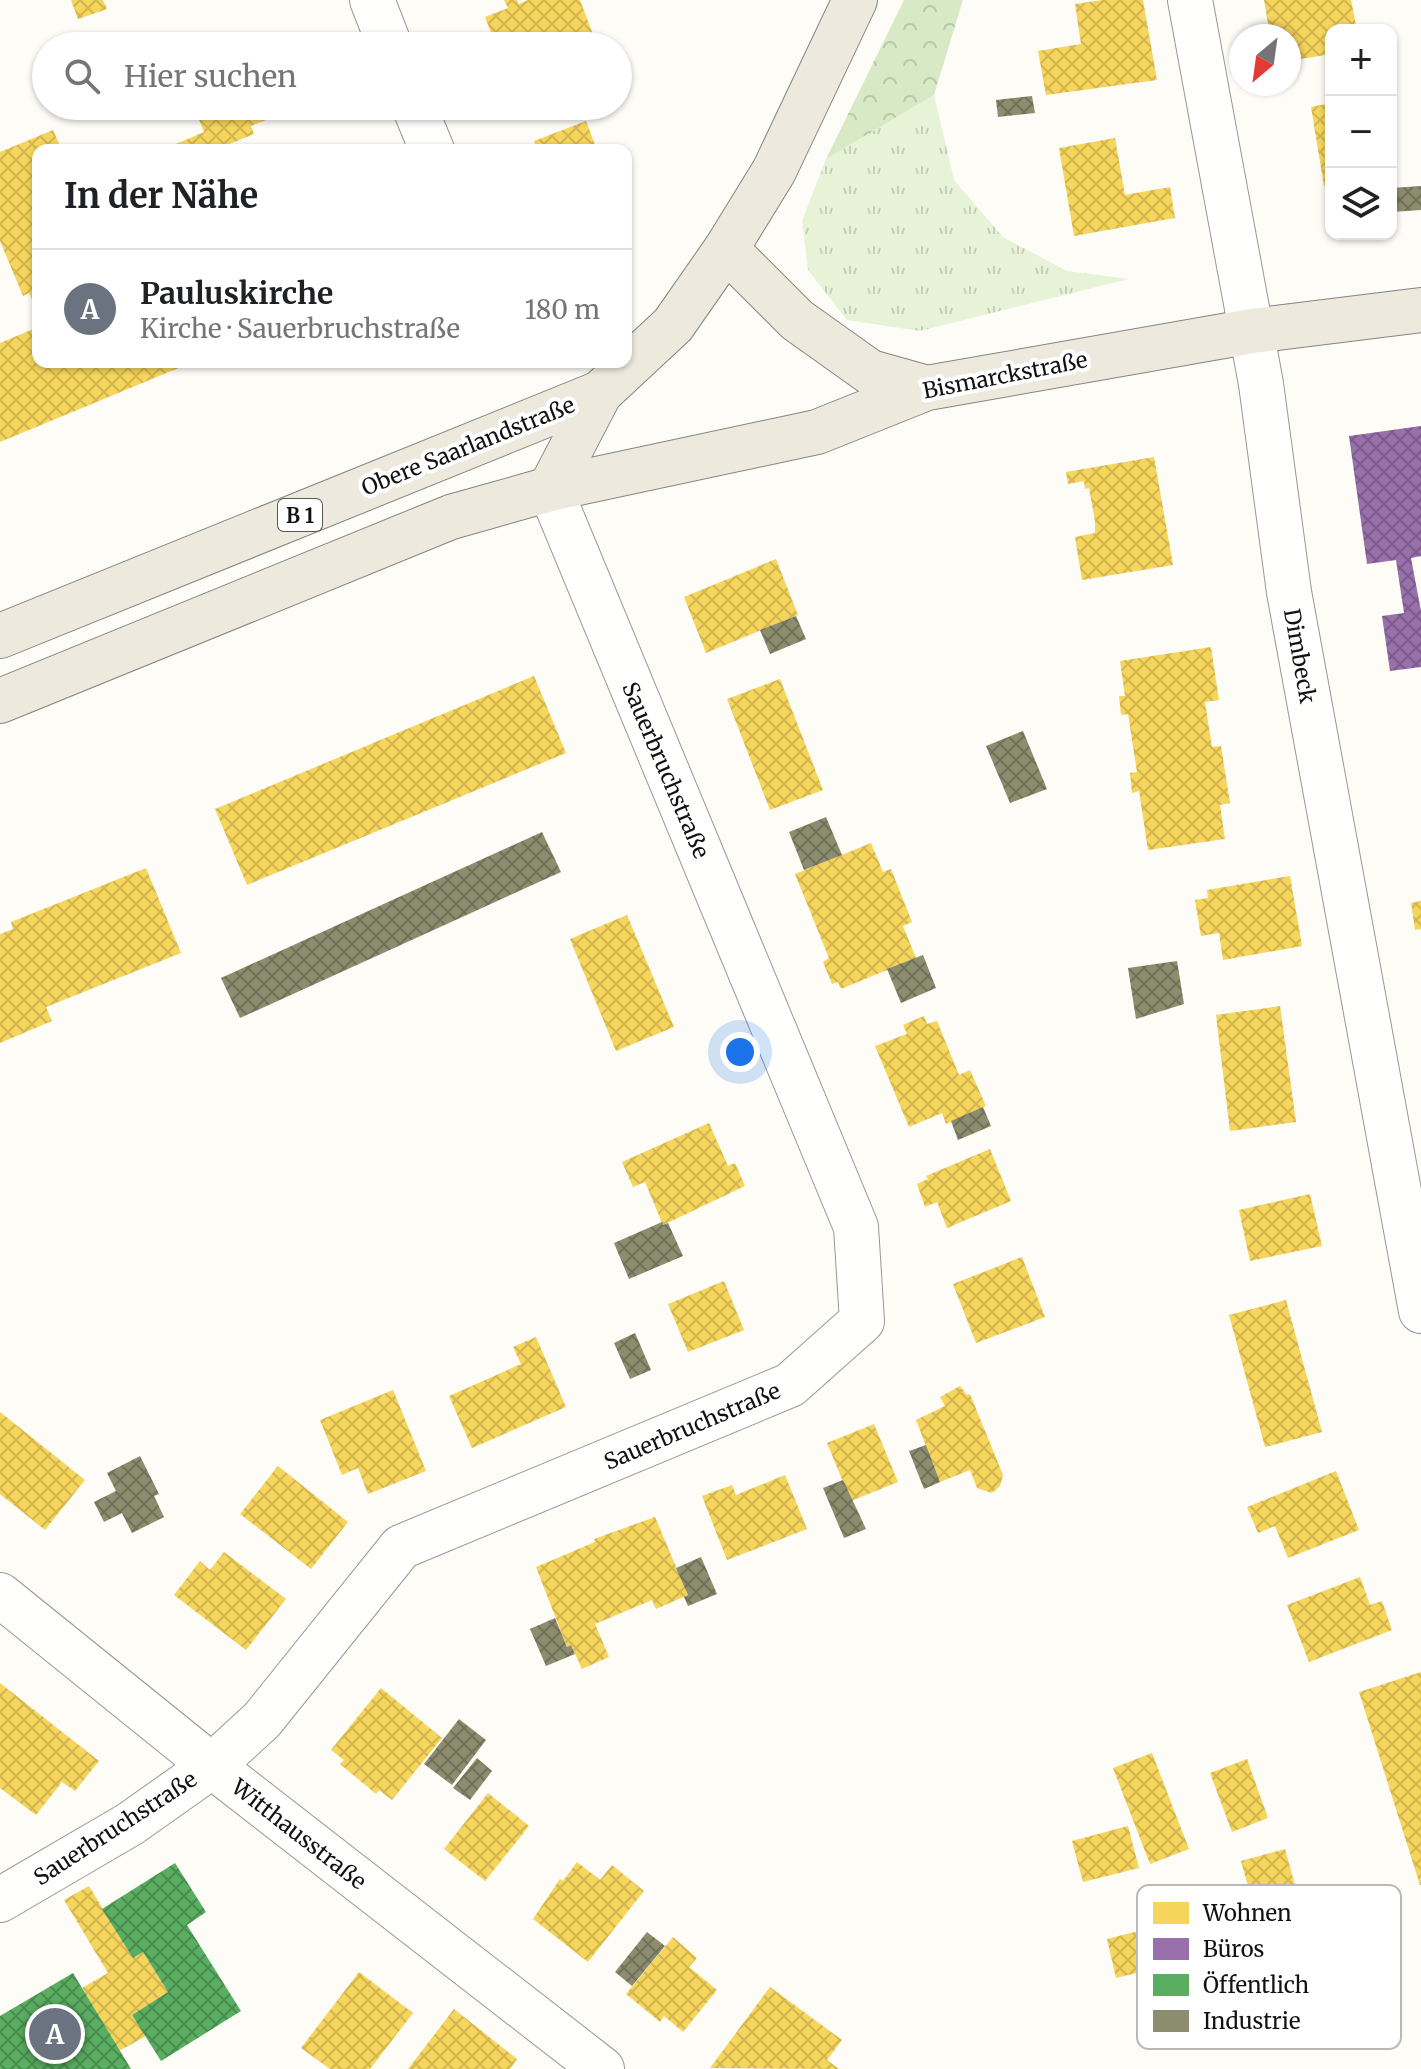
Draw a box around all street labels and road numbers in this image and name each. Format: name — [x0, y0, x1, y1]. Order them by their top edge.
street label: Bismarckstraße — [920, 345, 1090, 405]
street label: Obere Saarlandstraße — [357, 390, 579, 502]
road number: B 1 — [278, 499, 322, 531]
street label: Dimbeck — [1278, 606, 1322, 706]
street label: Sauerbruchstraße — [616, 678, 716, 862]
street label: Sauerbruchstraße — [600, 1376, 784, 1476]
street label: Sauerbruchstraße — [28, 1765, 202, 1891]
street label: Witthausstraße — [225, 1772, 372, 1895]

